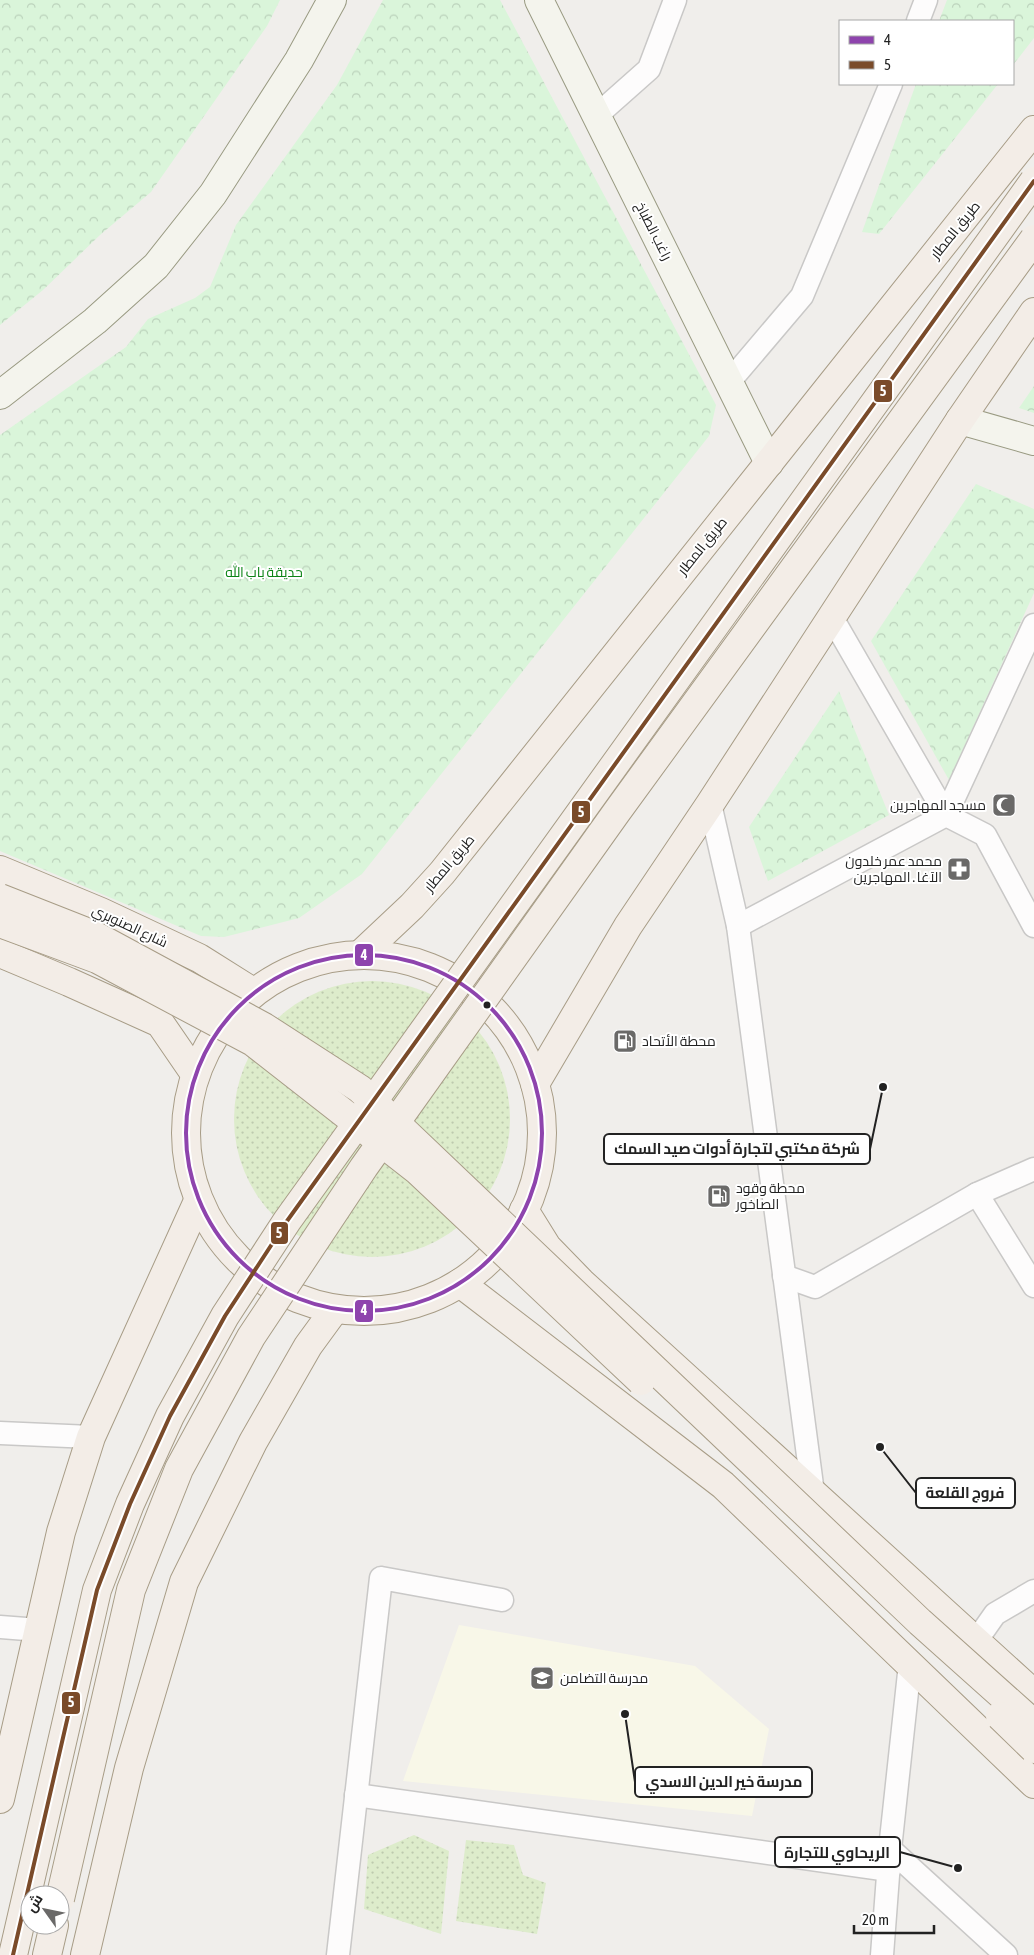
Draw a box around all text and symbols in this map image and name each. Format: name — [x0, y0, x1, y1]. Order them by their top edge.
legend — [839, 20, 1014, 85]
text: 4 — [884, 31, 891, 48]
text: 5 — [884, 56, 891, 73]
street label: طريق المطار — [926, 198, 984, 263]
street label: راغب الطباخ — [632, 199, 676, 263]
line badge: 5 — [873, 379, 893, 403]
text: 5 — [880, 383, 887, 399]
street label: طريق المطار — [673, 514, 731, 579]
park label: حديقة باب الله — [225, 563, 303, 580]
mosque icon: مسجد المهاجرين — [991, 792, 1017, 818]
place label: مسجد المهاجرين — [890, 797, 986, 813]
line badge: 5 — [571, 800, 591, 824]
text: 5 — [578, 804, 585, 820]
street label: طريق المطار — [420, 831, 478, 896]
place label: محمد عمر خلدون الآغا . المهاجرين — [845, 853, 942, 885]
pharmacy icon: محمد عمر خلدون الآغا . المهاجرين — [946, 856, 972, 882]
street label: شارع الصنوبري — [88, 902, 170, 954]
line badge: 4 — [354, 943, 374, 967]
text: 4 — [360, 947, 368, 963]
unlabelled marker — [482, 1000, 492, 1010]
fuel station icon: محطة الأتحاد — [612, 1028, 638, 1054]
place label: محطة الأتحاد — [642, 1033, 716, 1049]
callout: شركة مكتبي لتجارة أدوات صيد السمك — [604, 1134, 870, 1164]
text: شركة مكتبي لتجارة أدوات صيد السمك — [614, 1139, 860, 1161]
place label: محطة وقود الصاخور — [735, 1180, 805, 1212]
fuel station icon: محطة وقود الصاخور — [706, 1183, 732, 1209]
line badge: 5 — [270, 1221, 289, 1245]
text: 5 — [276, 1225, 283, 1241]
line badge: 4 — [354, 1299, 374, 1323]
text: 4 — [360, 1302, 368, 1318]
callout: فروج القلعة — [916, 1478, 1015, 1508]
text: فروج القلعة — [926, 1484, 1004, 1503]
school or university icon: مدرسة التضامن — [529, 1665, 555, 1691]
place label: مدرسة التضامن — [560, 1670, 648, 1686]
line badge: 5 — [61, 1691, 81, 1715]
text: 5 — [68, 1694, 75, 1710]
callout: مدرسة خير الدين الاسدي — [635, 1767, 812, 1797]
text: مدرسة خير الدين الاسدي — [645, 1773, 803, 1794]
callout: الريحاوي للتجارة — [775, 1837, 900, 1867]
text: الريحاوي للتجارة — [784, 1844, 890, 1865]
north arrow — [20, 1885, 70, 1935]
text: ش — [22, 1891, 47, 1915]
scale bar — [854, 1902, 934, 1934]
text: 20 m — [862, 1911, 889, 1928]

